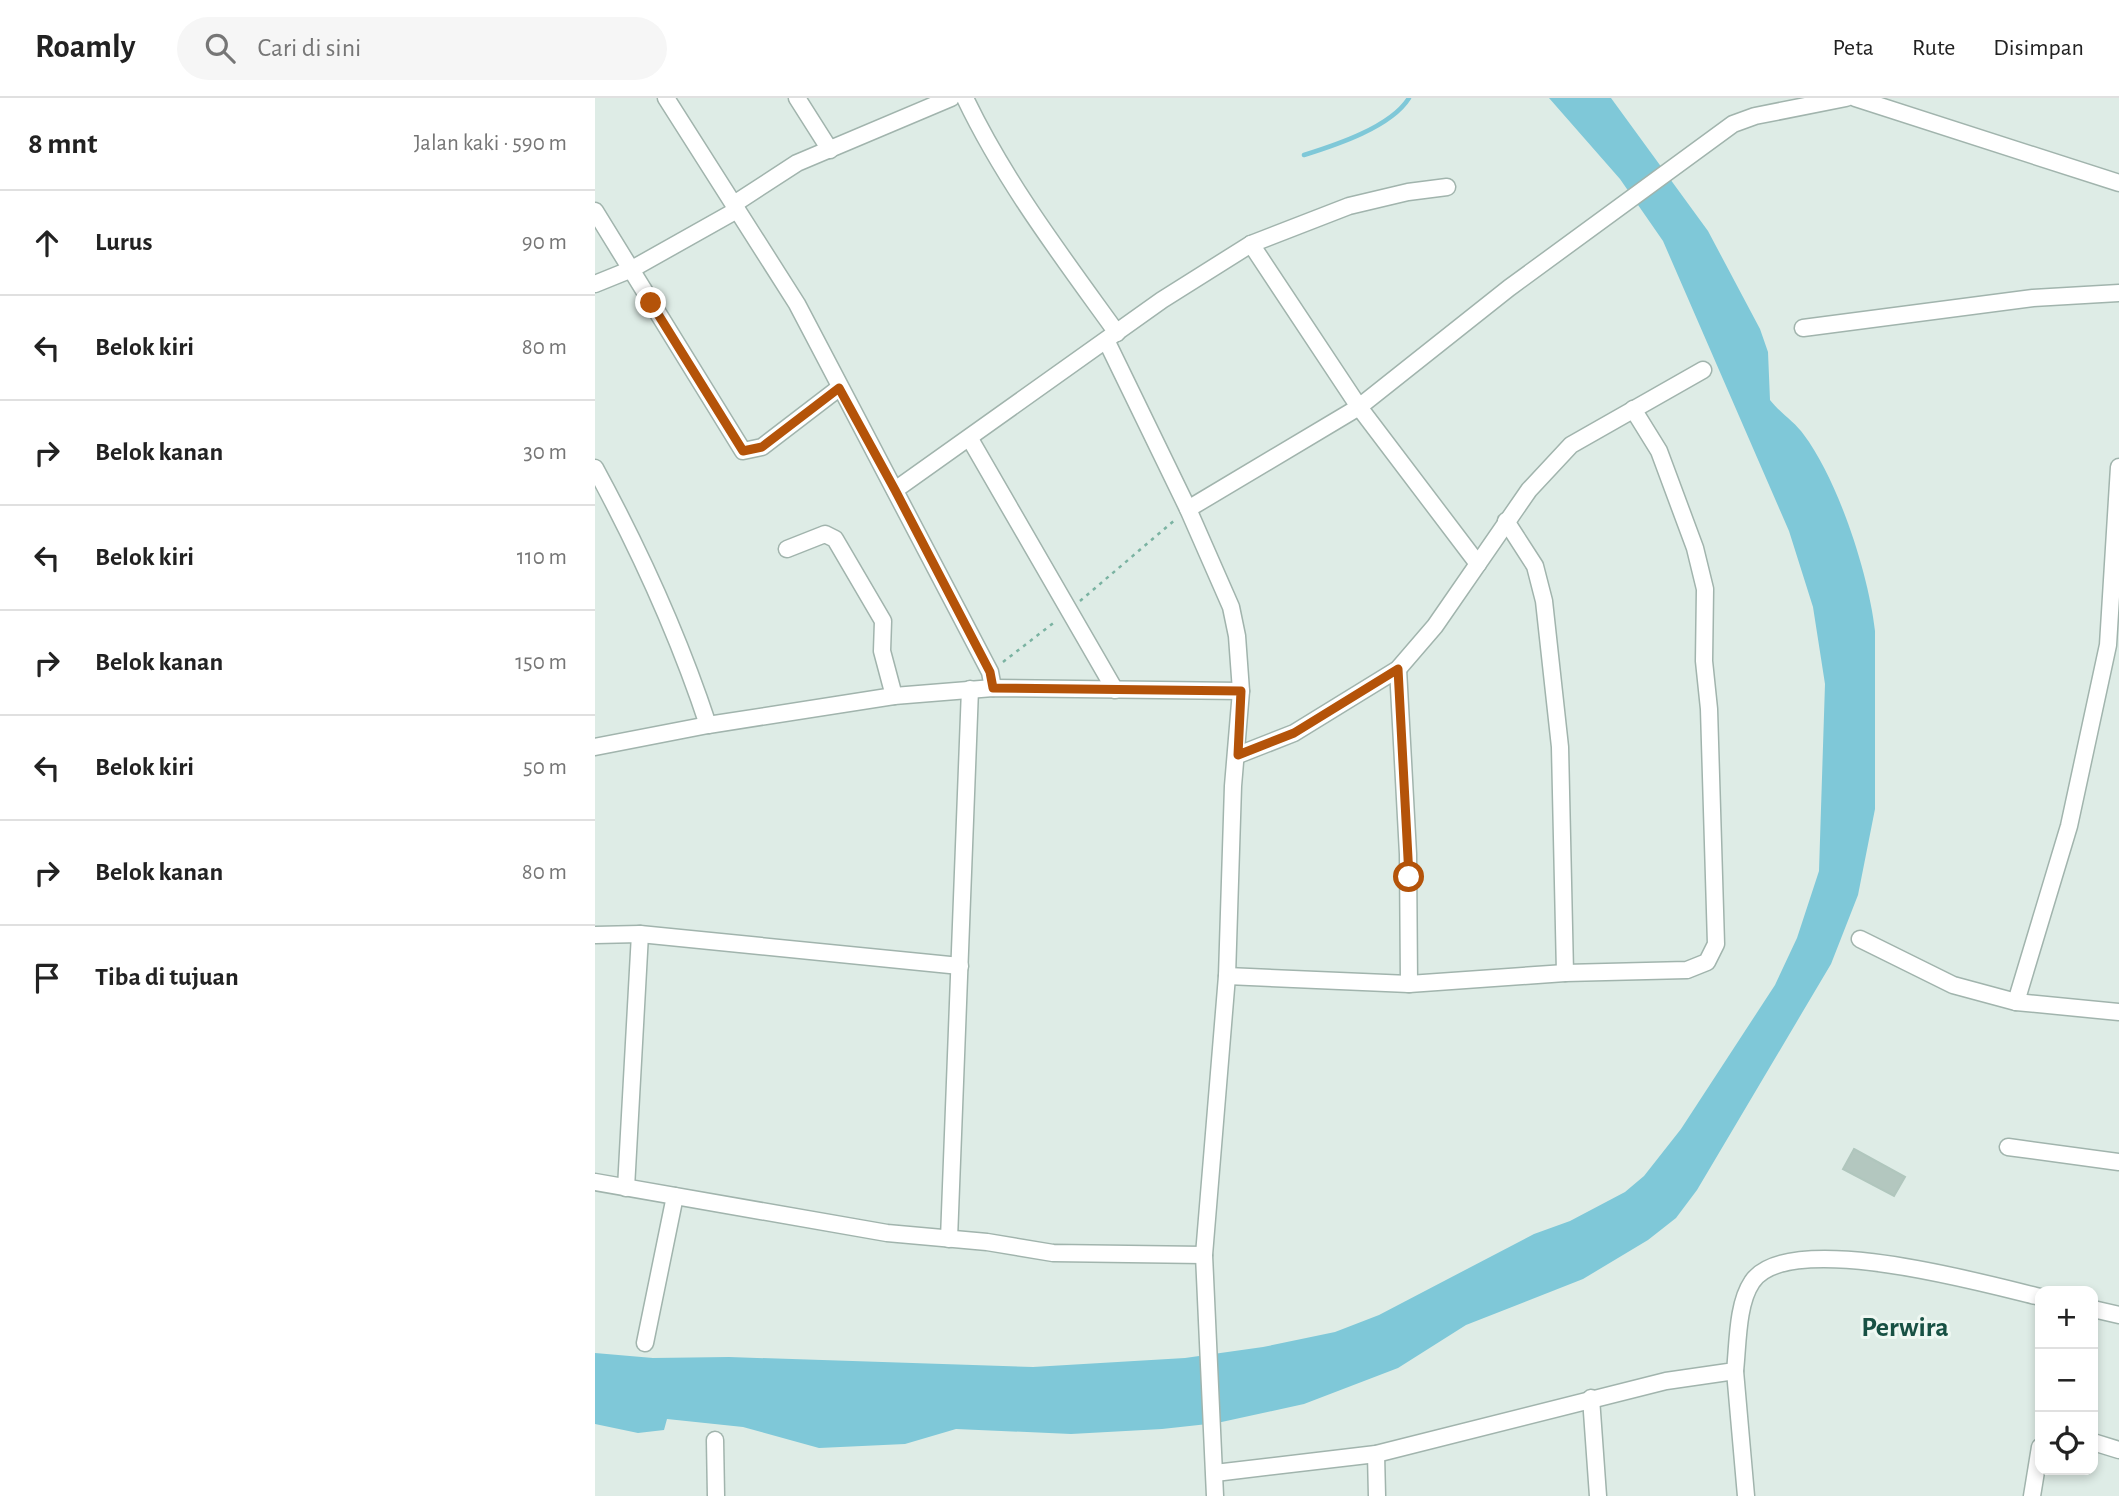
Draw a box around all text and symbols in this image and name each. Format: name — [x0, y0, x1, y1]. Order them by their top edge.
search box — [177, 17, 667, 80]
icon: search — [201, 29, 239, 67]
text: Roamly — [35, 31, 135, 64]
text: Cari di sini — [257, 35, 361, 61]
text: Peta — [1833, 36, 1874, 60]
text: Rute — [1912, 36, 1955, 60]
text: Disimpan — [1993, 36, 2084, 60]
text: 8 mnt — [28, 129, 97, 159]
text: Jalan kaki · 590 m — [414, 132, 567, 155]
icon: ahead — [28, 224, 66, 262]
text: Lurus — [95, 229, 152, 255]
text: 90 m — [522, 231, 567, 254]
route end — [635, 287, 666, 318]
icon: left — [28, 329, 66, 367]
text: Belok kiri — [95, 334, 194, 360]
text: 80 m — [522, 336, 567, 359]
icon: right — [28, 434, 66, 472]
text: Belok kanan — [95, 439, 223, 465]
text: 30 m — [523, 441, 567, 464]
icon: left — [28, 539, 66, 577]
text: Belok kiri — [95, 544, 194, 570]
text: 110 m — [517, 546, 567, 569]
icon: right — [28, 644, 66, 682]
text: Belok kanan — [95, 649, 223, 675]
text: 150 m — [515, 651, 567, 674]
icon: left — [28, 749, 66, 787]
text: Belok kiri — [95, 754, 194, 780]
text: 50 m — [523, 756, 567, 779]
icon: right — [28, 854, 66, 892]
text: Belok kanan — [95, 859, 223, 885]
text: 80 m — [522, 861, 567, 884]
route start — [1393, 861, 1424, 892]
icon: arrive — [28, 959, 66, 997]
text: Tiba di tujuan — [95, 964, 239, 990]
map controls — [2035, 1286, 2098, 1475]
button: + — [2035, 1286, 2098, 1349]
district label: Perwira — [1861, 1314, 1949, 1342]
button: − — [2035, 1349, 2098, 1412]
button: locate — [2035, 1412, 2098, 1475]

